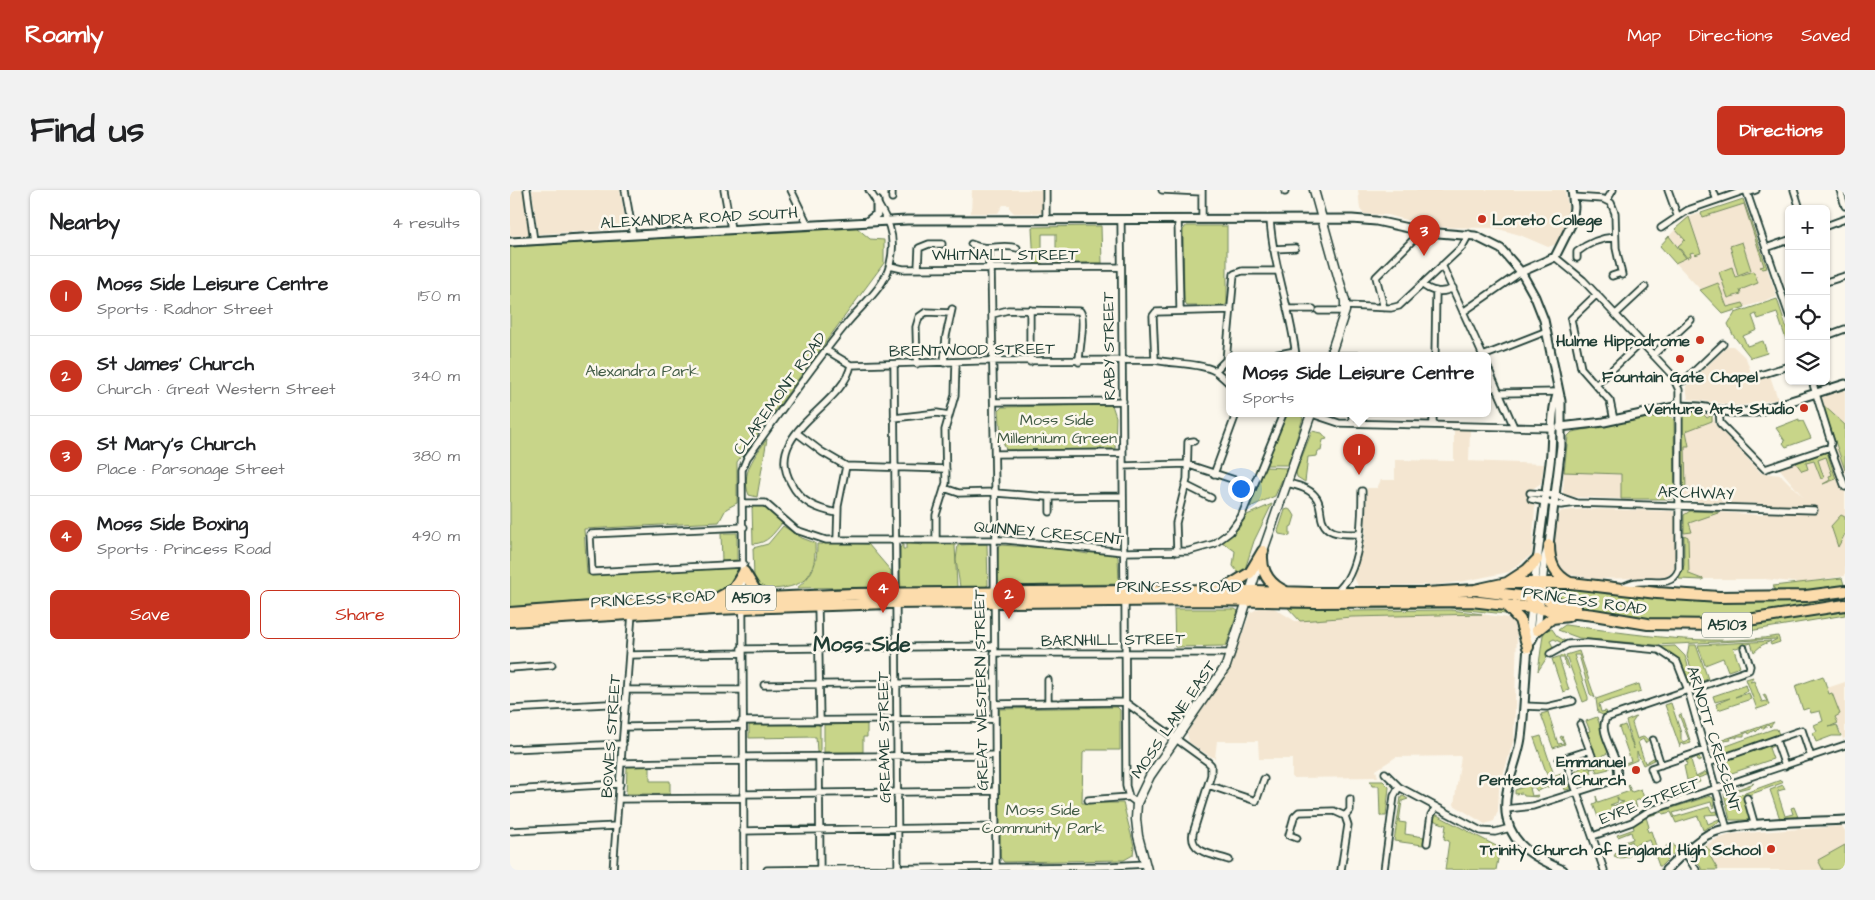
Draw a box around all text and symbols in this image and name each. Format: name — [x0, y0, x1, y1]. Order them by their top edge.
text: Roamly — [25, 18, 103, 52]
text: Map — [1627, 23, 1661, 48]
text: Directions — [1689, 23, 1773, 48]
text: Saved — [1801, 23, 1850, 48]
text: Find us — [30, 106, 144, 155]
button: Directions — [1717, 106, 1845, 155]
street label: ALEXANDRA ROAD SOUTH — [600, 202, 799, 234]
map controls — [1785, 205, 1830, 385]
button: + — [1785, 205, 1830, 250]
text: Nearby — [50, 208, 120, 237]
place label: Loreto College — [1492, 209, 1603, 233]
text: 4 results — [392, 212, 460, 234]
marker: Loreto College — [1476, 213, 1488, 225]
pin: 3 — [1408, 215, 1440, 256]
street label: WHITNALL STREET — [932, 244, 1078, 266]
button: − — [1785, 250, 1830, 295]
text: Moss Side Leisure Centre — [97, 271, 328, 298]
text: 1 — [65, 285, 67, 307]
text: 150 m — [418, 285, 460, 307]
street label: RABY STREET — [1097, 291, 1121, 400]
button: locate — [1785, 295, 1830, 340]
text: Sports · Radnor Street — [97, 298, 273, 320]
street label: CLAREMONT ROAD — [728, 328, 832, 459]
place label: Hulme Hippodrome — [1556, 330, 1690, 352]
marker: Hulme Hippodrome — [1694, 334, 1706, 346]
street label: BRENTWOOD STREET — [889, 338, 1055, 362]
button: layers — [1785, 340, 1830, 385]
text: St James' Church — [97, 351, 254, 378]
popup — [1226, 352, 1491, 417]
marker: Fountain Gate Chapel — [1674, 353, 1686, 365]
park label: Alexandra Park — [585, 360, 699, 382]
text: Moss Side Leisure Centre — [1243, 360, 1474, 387]
text: 2 — [61, 365, 71, 387]
text: 340 m — [412, 365, 460, 387]
place label: Fountain Gate Chapel — [1602, 366, 1758, 388]
text: Church · Great Western Street — [97, 378, 335, 400]
text: Sports — [1243, 387, 1294, 409]
place label: Venture Arts Studio — [1643, 398, 1795, 420]
marker: Venture Arts Studio — [1798, 402, 1810, 414]
park label: Moss Side Millennium Green — [997, 409, 1117, 449]
text: St Mary's Church — [97, 431, 255, 458]
pin: 1 — [1343, 434, 1375, 475]
text: 3 — [62, 445, 70, 467]
text: 380 m — [413, 445, 460, 467]
text: Place · Parsonage Street — [97, 458, 285, 480]
your location — [1228, 476, 1254, 502]
street label: ARCHWAY — [1657, 481, 1735, 505]
text: Moss Side Boxing — [97, 511, 248, 538]
street label: QUINNEY CRESCENT — [973, 515, 1125, 551]
text: 4 — [61, 525, 71, 547]
text: 490 m — [411, 525, 460, 547]
text: Sports · Princess Road — [97, 538, 271, 560]
pin: 4 — [867, 572, 899, 613]
street label: PRINCESS ROAD — [1117, 576, 1241, 598]
pin: 2 — [993, 578, 1025, 619]
street label: PRINCESS ROAD — [1522, 581, 1648, 621]
street label: PRINCESS ROAD — [590, 585, 716, 613]
road number: A5103 — [726, 586, 776, 610]
street label: GREAT WESTERN STREET — [968, 589, 994, 791]
button: Save — [50, 590, 250, 639]
button: Share — [260, 590, 460, 639]
road number: A5103 — [1702, 612, 1752, 638]
street label: BARNHILL STREET — [1041, 628, 1185, 652]
district label: Moss Side — [813, 630, 911, 659]
street label: MOSS LANE EAST — [1126, 656, 1222, 783]
street label: ARNOTT CRESCENT — [1681, 663, 1747, 815]
street label: GREAME STREET — [872, 671, 896, 803]
street label: BOWES STREET — [596, 673, 626, 799]
place label: Emmanuel Pentecostal Church — [1479, 751, 1627, 791]
marker: Emmanuel Pentecostal Church — [1630, 764, 1642, 776]
street label: EYRE STREET — [1596, 772, 1703, 830]
park label: Moss Side Community Park — [982, 799, 1104, 840]
place label: Trinity Church of England High School — [1479, 839, 1761, 863]
marker: Trinity Church of England High School — [1765, 843, 1777, 855]

